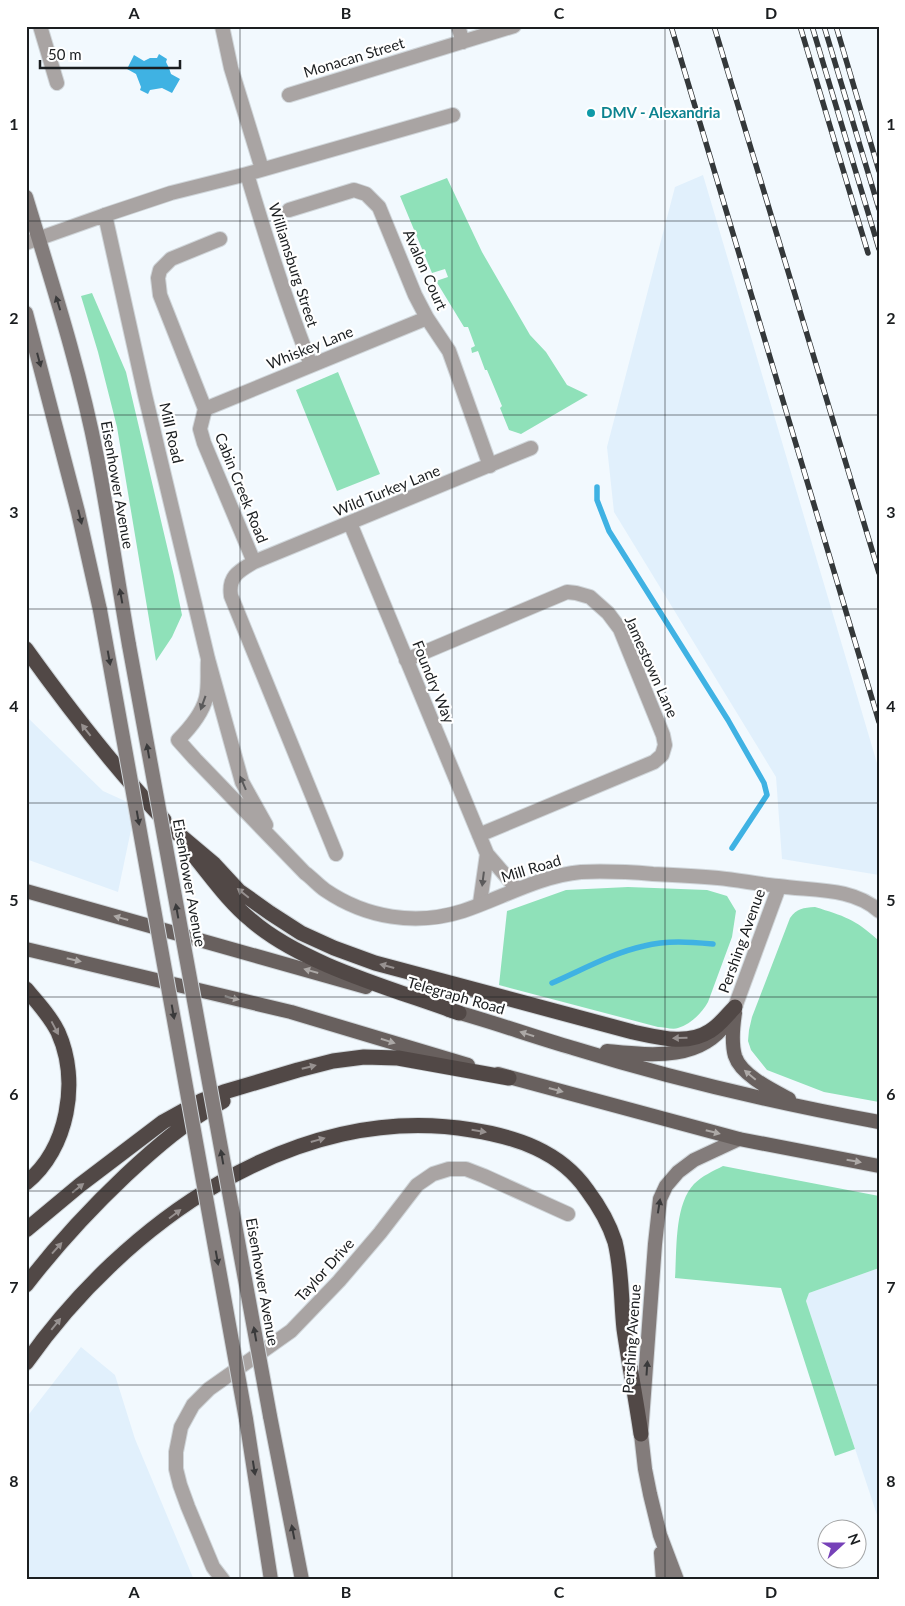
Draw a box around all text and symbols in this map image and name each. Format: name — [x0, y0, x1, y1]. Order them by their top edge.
text: A — [127, 3, 140, 22]
text: B — [341, 3, 351, 22]
text: C — [554, 3, 565, 22]
text: D — [765, 3, 777, 22]
street label: Monacan Street — [301, 33, 407, 81]
scale bar — [40, 38, 180, 70]
text: 50 m — [48, 45, 82, 63]
place label: DMV - Alexandria — [601, 103, 720, 121]
marker: DMV - Alexandria — [585, 107, 597, 119]
text: 1 — [9, 114, 19, 133]
text: 1 — [886, 114, 896, 133]
street label: Williamsburg Street — [265, 200, 323, 330]
street label: Avalon Court — [400, 226, 452, 313]
one-way arrow — [53, 295, 61, 310]
text: 2 — [9, 308, 19, 327]
text: 2 — [886, 308, 896, 327]
street label: Whiskey Lane — [264, 322, 355, 373]
one-way arrow — [35, 352, 43, 367]
street label: Mill Road — [156, 401, 188, 465]
street label: Eisenhower Avenue — [98, 419, 138, 550]
street label: Cabin Creek Road — [212, 430, 272, 545]
street label: Wild Turkey Lane — [331, 461, 442, 520]
text: 3 — [9, 502, 19, 521]
text: 3 — [886, 502, 896, 521]
one-way arrow — [76, 510, 84, 525]
one-way arrow — [116, 588, 124, 604]
street label: Jamestown Lane — [621, 613, 682, 720]
street label: Foundry Way — [409, 638, 459, 726]
one-way arrow — [106, 650, 114, 666]
text: 4 — [9, 696, 19, 715]
one-way arrow — [199, 696, 207, 711]
text: 4 — [886, 696, 896, 715]
one-way arrow — [81, 723, 91, 737]
one-way arrow — [144, 742, 152, 758]
one-way arrow — [239, 776, 247, 790]
one-way arrow — [134, 810, 142, 826]
street label: Eisenhower Avenue — [170, 817, 210, 948]
street label: Mill Road — [499, 850, 563, 886]
one-way arrow — [479, 871, 487, 887]
street label: Pershing Avenue — [714, 886, 768, 995]
one-way arrow — [237, 888, 250, 899]
text: 5 — [9, 890, 19, 909]
text: 5 — [886, 890, 896, 909]
one-way arrow — [173, 902, 181, 918]
one-way arrow — [113, 914, 128, 922]
one-way arrow — [66, 956, 81, 964]
one-way arrow — [380, 962, 395, 970]
one-way arrow — [303, 967, 318, 975]
street label: Telegraph Road — [405, 972, 507, 1018]
one-way arrow — [224, 994, 239, 1002]
one-way arrow — [169, 1004, 177, 1020]
one-way arrow — [51, 1021, 59, 1036]
one-way arrow — [520, 1030, 535, 1037]
one-way arrow — [672, 1035, 688, 1043]
one-way arrow — [381, 1037, 396, 1045]
one-way arrow — [301, 1063, 316, 1071]
one-way arrow — [744, 1069, 757, 1080]
text: 6 — [9, 1084, 19, 1103]
text: 6 — [886, 1084, 896, 1103]
one-way arrow — [549, 1087, 564, 1095]
one-way arrow — [471, 1127, 487, 1135]
one-way arrow — [706, 1128, 721, 1136]
one-way arrow — [311, 1135, 326, 1143]
one-way arrow — [218, 1148, 226, 1164]
one-way arrow — [847, 1158, 863, 1166]
one-way arrow — [71, 1182, 84, 1193]
one-way arrow — [656, 1197, 664, 1213]
one-way arrow — [168, 1208, 181, 1219]
street label: Eisenhower Avenue — [243, 1216, 283, 1347]
street label: Taylor Drive — [291, 1234, 357, 1305]
one-way arrow — [51, 1242, 63, 1254]
one-way arrow — [214, 1250, 222, 1266]
text: 7 — [9, 1277, 19, 1296]
text: 7 — [886, 1277, 896, 1296]
street label: Pershing Avenue — [618, 1284, 644, 1394]
one-way arrow — [51, 1318, 62, 1331]
one-way arrow — [250, 1325, 258, 1341]
one-way arrow — [643, 1359, 651, 1375]
one-way arrow — [250, 1460, 258, 1476]
text: 8 — [9, 1471, 19, 1490]
text: 8 — [886, 1471, 896, 1490]
north arrow — [818, 1518, 868, 1568]
one-way arrow — [288, 1523, 296, 1539]
text: N — [845, 1531, 864, 1547]
text: A — [127, 1582, 140, 1601]
text: B — [341, 1582, 351, 1601]
text: C — [554, 1582, 565, 1601]
text: D — [765, 1582, 777, 1601]

